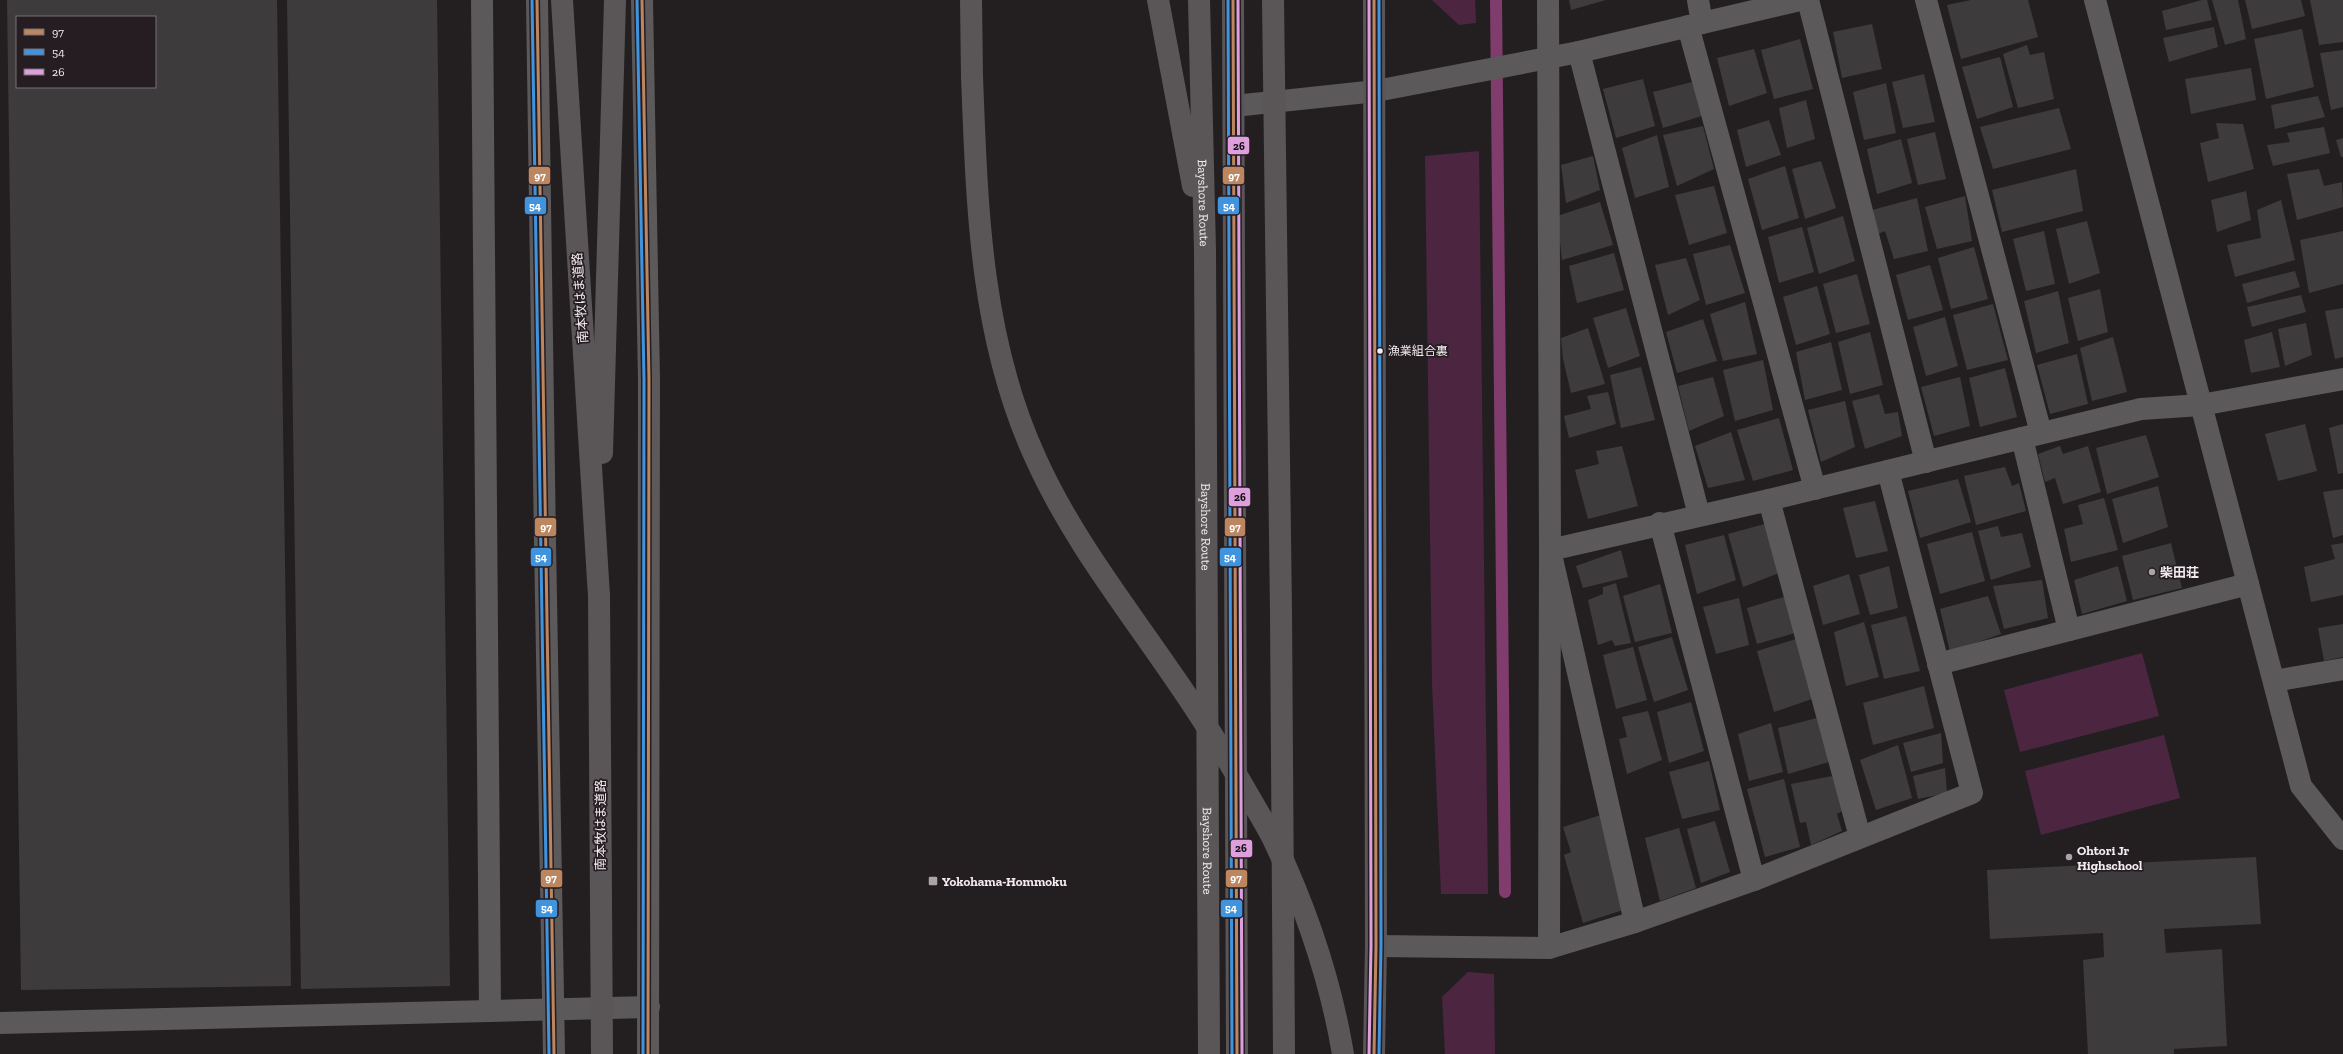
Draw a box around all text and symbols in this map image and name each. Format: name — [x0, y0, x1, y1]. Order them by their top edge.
legend — [16, 16, 156, 88]
text: 97 — [52, 25, 64, 39]
text: 54 — [52, 45, 65, 59]
text: 26 — [52, 65, 65, 79]
line badge: 26 — [1227, 136, 1250, 155]
text: 26 — [1233, 140, 1245, 153]
street label: Bayshore Route — [1195, 159, 1212, 247]
line badge: 97 — [528, 166, 551, 185]
line badge: 97 — [1222, 166, 1245, 185]
text: 97 — [534, 170, 546, 183]
text: 97 — [1228, 170, 1240, 183]
line badge: 54 — [524, 196, 547, 215]
line badge: 54 — [1217, 196, 1240, 215]
text: 54 — [529, 200, 542, 213]
text: 54 — [1223, 200, 1236, 213]
street label: 南本牧はま道路 — [569, 252, 591, 344]
place label: 漁業組合裏 — [1388, 344, 1448, 358]
marker: 漁業組合裏 — [1375, 346, 1385, 356]
street label: Bayshore Route — [1199, 483, 1214, 571]
line badge: 26 — [1228, 487, 1251, 507]
text: 26 — [1234, 491, 1246, 504]
line badge: 97 — [534, 517, 557, 537]
line badge: 97 — [1224, 517, 1246, 537]
text: 97 — [540, 521, 552, 534]
text: 97 — [1229, 521, 1241, 534]
line badge: 54 — [530, 547, 552, 567]
line badge: 54 — [1219, 547, 1242, 567]
text: 54 — [535, 551, 548, 564]
text: 54 — [1224, 551, 1237, 564]
place label: 柴田荘 — [2160, 565, 2199, 580]
marker: 柴田荘 — [2147, 567, 2157, 577]
street label: 南本牧はま道路 — [593, 779, 608, 871]
street label: Bayshore Route — [1200, 807, 1216, 895]
line badge: 26 — [1230, 839, 1253, 858]
text: 26 — [1235, 842, 1247, 855]
place label: Ohtori Jr Highschool — [2077, 843, 2143, 873]
marker: Ohtori Jr Highschool — [2064, 852, 2074, 862]
line badge: 97 — [540, 869, 563, 888]
line badge: 97 — [1225, 869, 1248, 888]
text: 97 — [545, 872, 557, 885]
text: 97 — [1230, 872, 1242, 885]
place label: Yokohama-Hommoku — [942, 874, 1067, 889]
marker: Yokohama-Hommoku — [927, 875, 939, 887]
line badge: 54 — [535, 899, 558, 918]
line badge: 54 — [1220, 899, 1243, 918]
text: 54 — [541, 902, 554, 915]
text: 54 — [1225, 902, 1238, 915]

